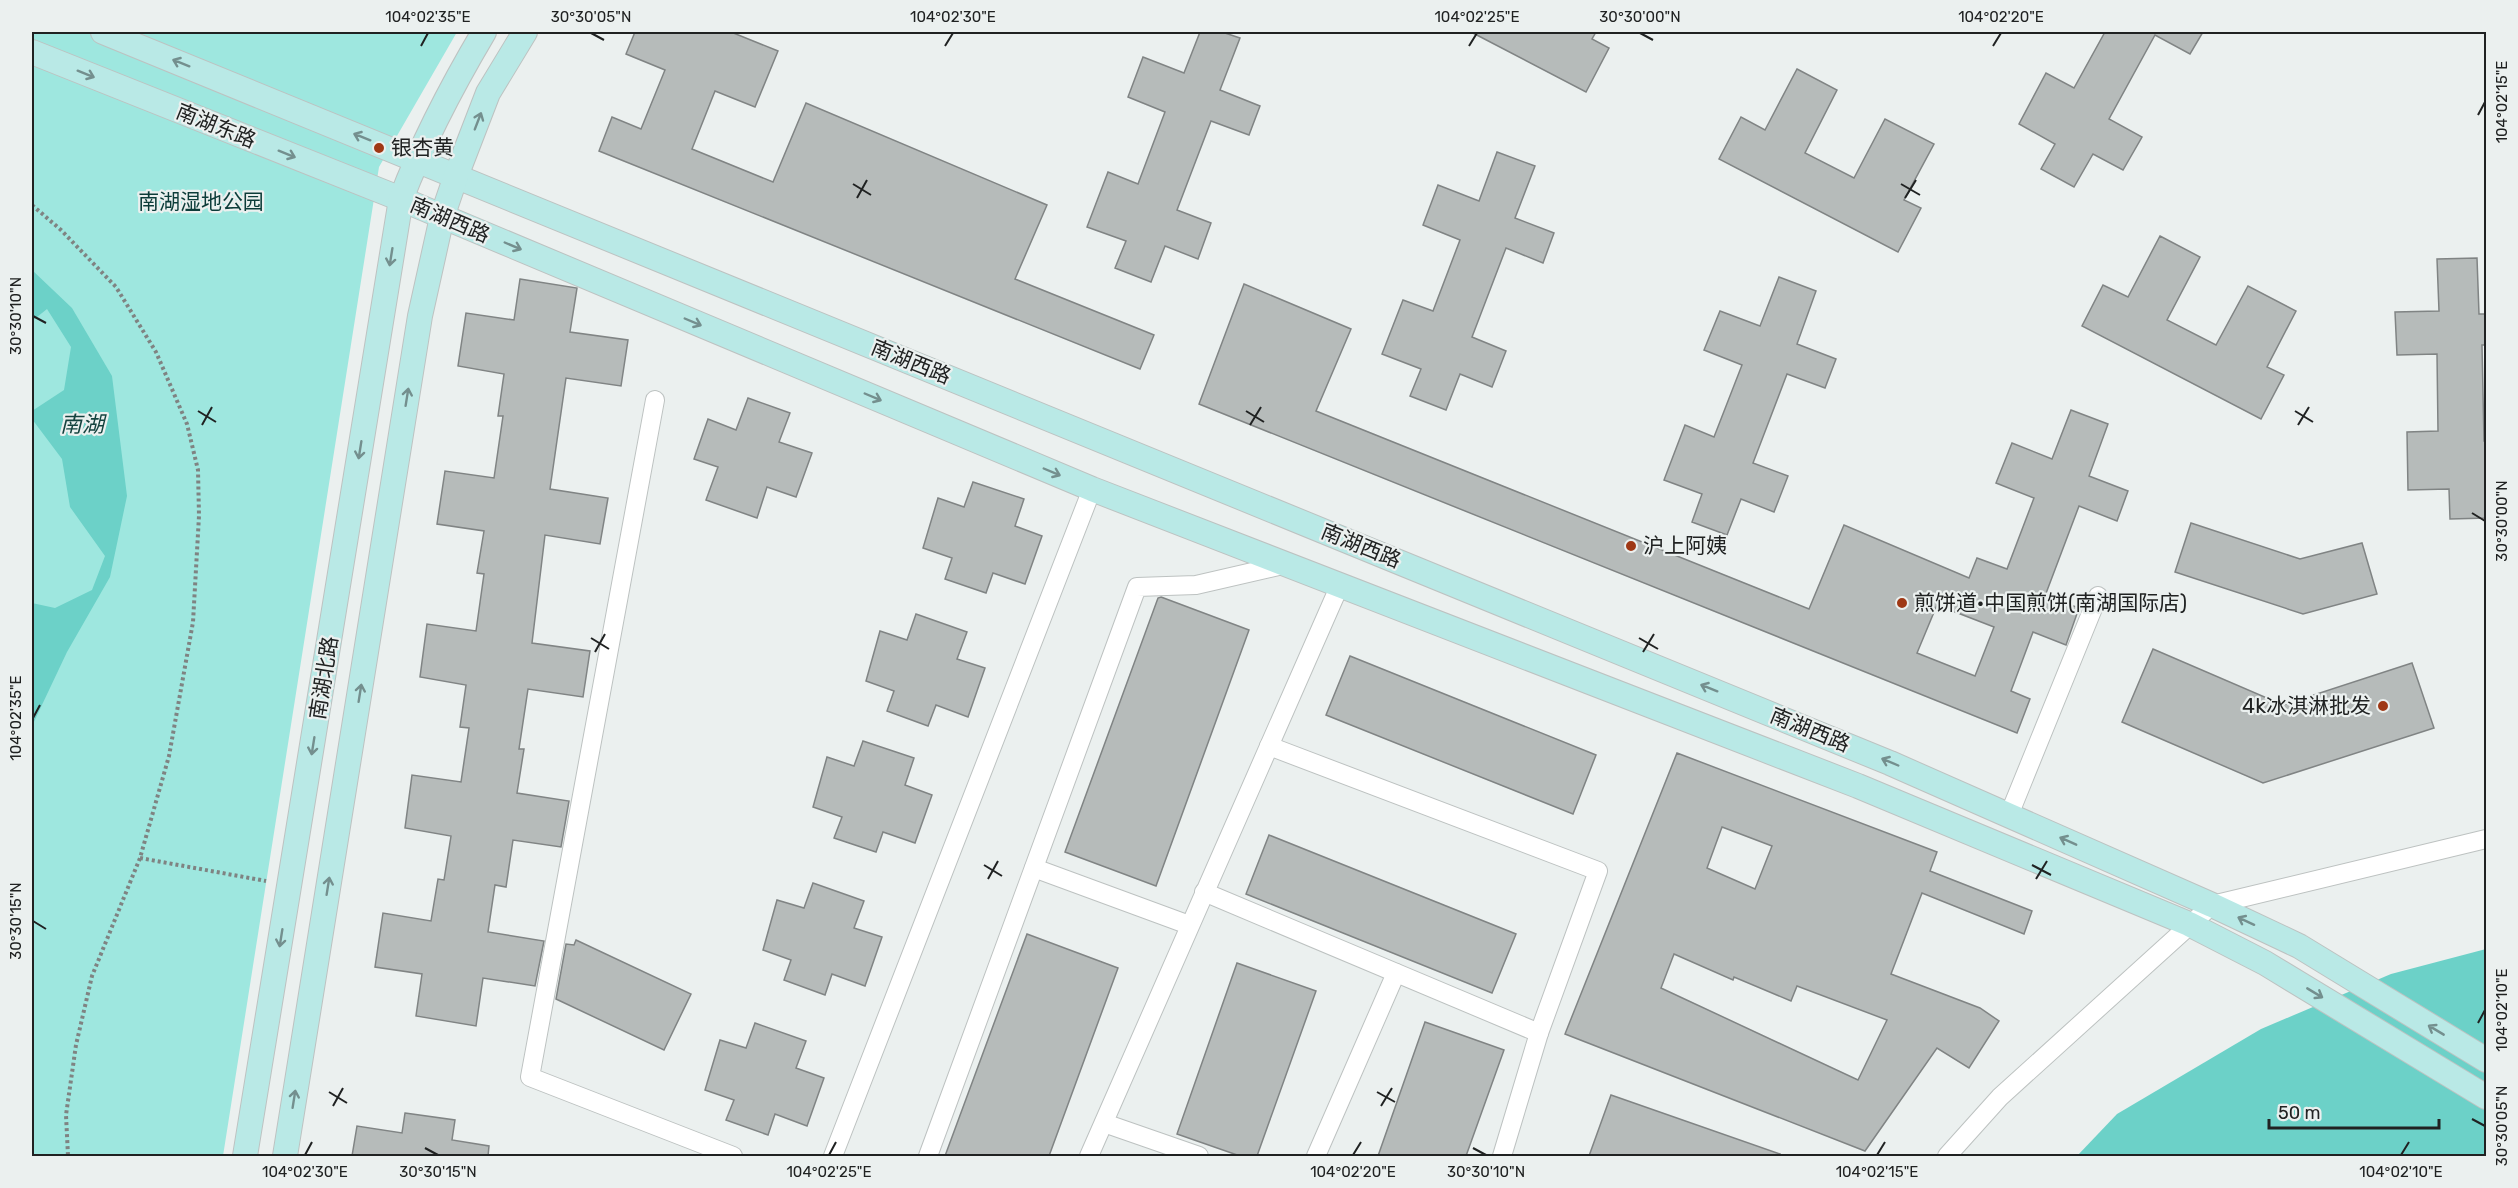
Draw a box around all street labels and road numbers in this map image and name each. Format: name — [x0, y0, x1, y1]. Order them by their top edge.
street label: 南湖东路 — [173, 98, 260, 153]
street label: 南湖西路 — [407, 192, 494, 247]
street label: 南湖西路 — [868, 334, 955, 389]
street label: 南湖西路 — [1318, 518, 1405, 573]
street label: 南湖北路 — [305, 634, 342, 721]
street label: 南湖西路 — [1767, 702, 1854, 757]

